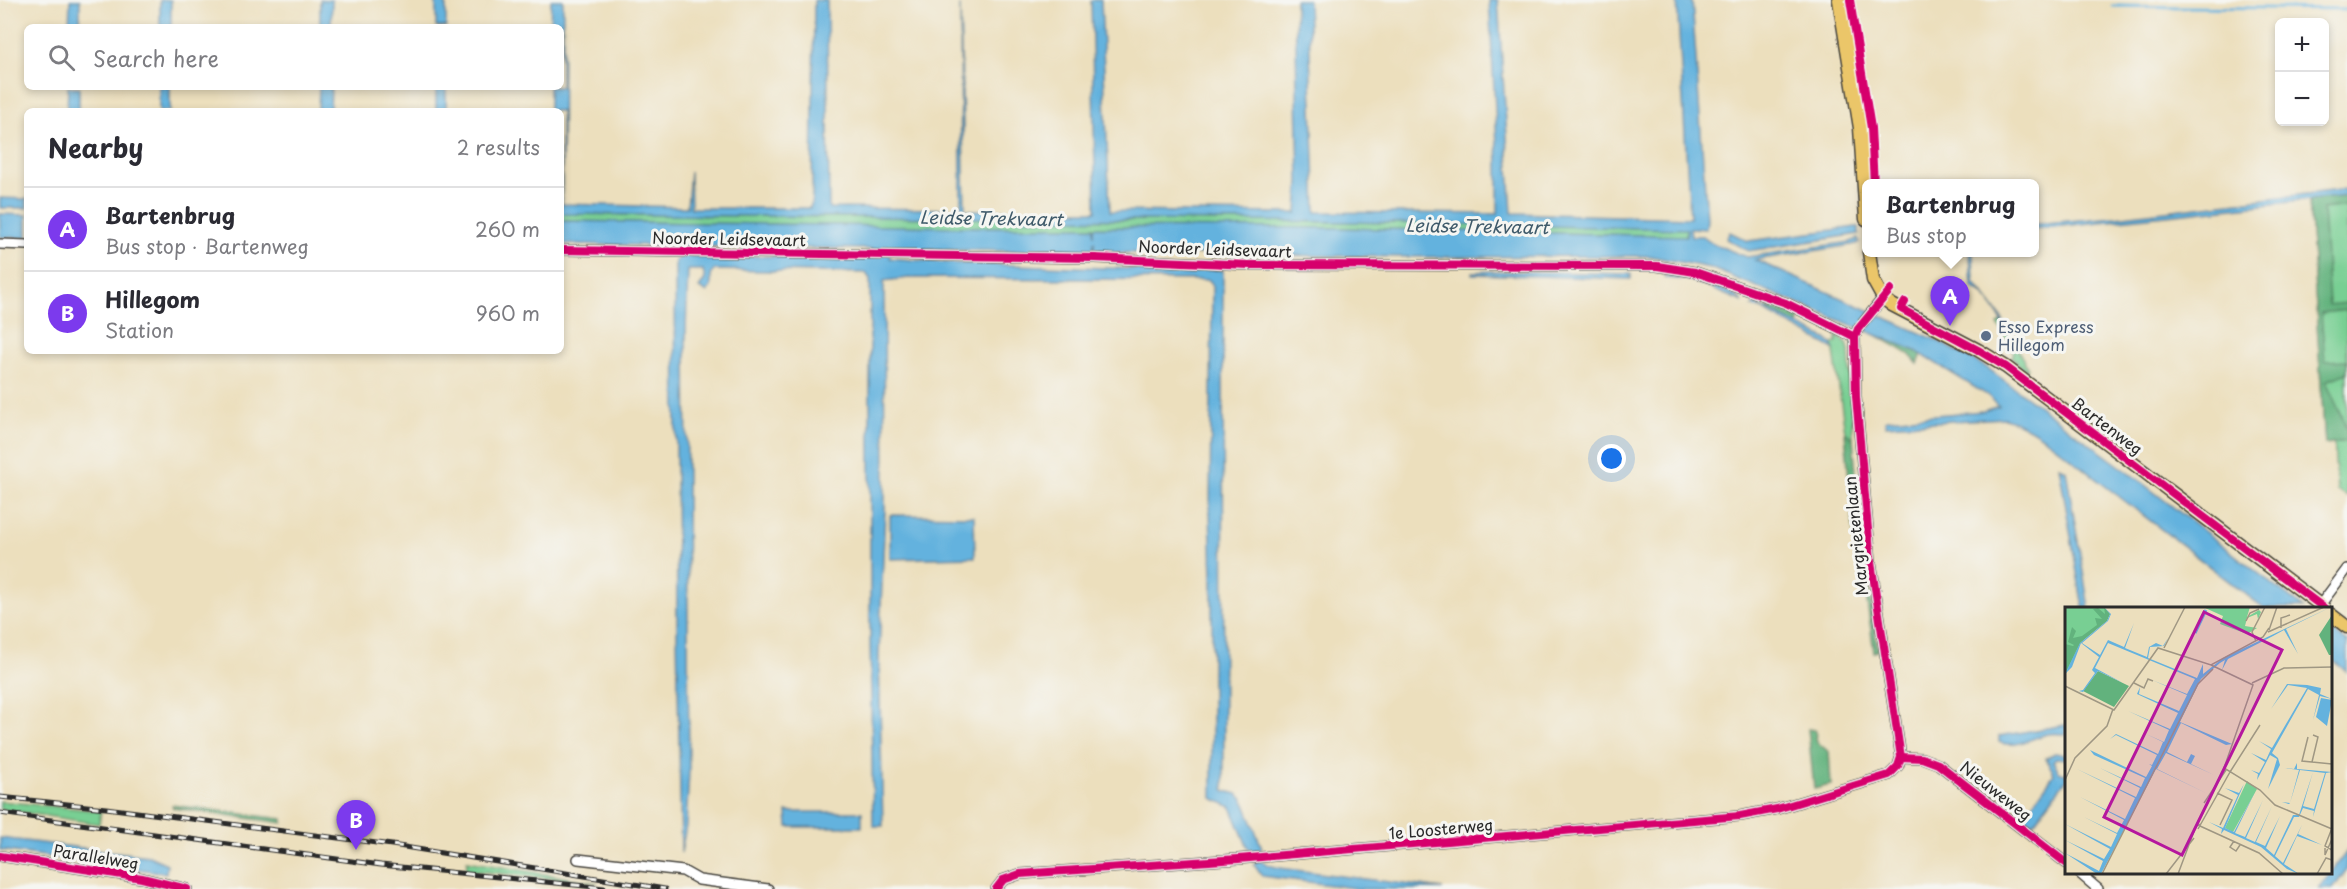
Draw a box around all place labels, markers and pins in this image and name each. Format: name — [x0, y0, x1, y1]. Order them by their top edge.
pin: A — [1930, 276, 1970, 326]
place label: Esso Express Hillegom — [1998, 314, 2094, 356]
marker: Esso Express Hillegom — [1979, 329, 1993, 343]
pin: B — [336, 800, 376, 850]

